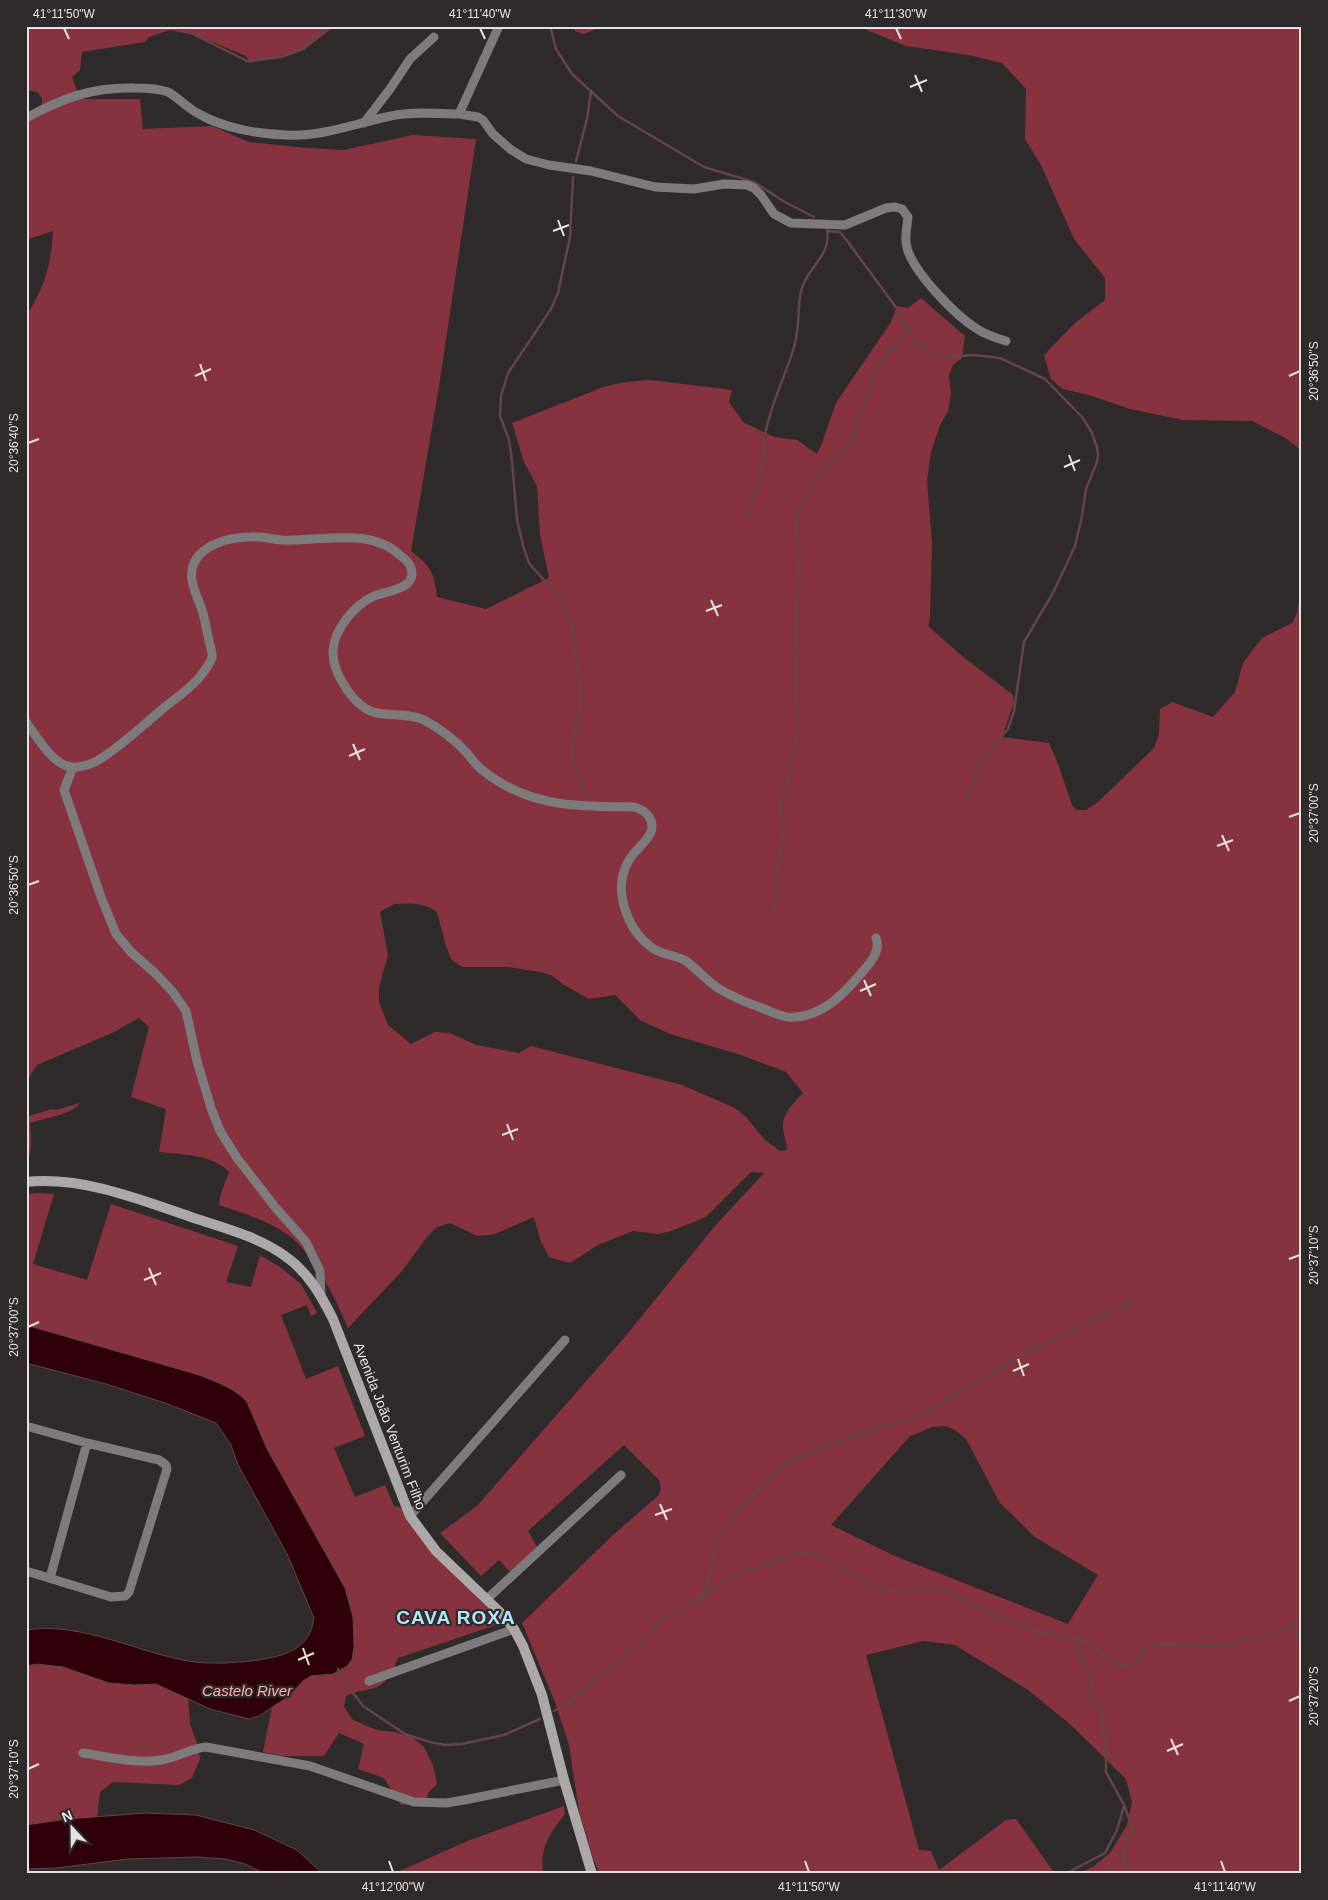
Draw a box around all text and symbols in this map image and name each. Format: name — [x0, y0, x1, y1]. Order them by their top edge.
text: 41°11'50"W — [33, 7, 96, 21]
text: 41°11'40"W — [449, 7, 512, 21]
text: 41°11'30"W — [865, 7, 928, 21]
text: 20°36'50"S — [1307, 341, 1321, 401]
text: 20°36'40"S — [7, 413, 21, 473]
text: 20°37'00"S — [1307, 783, 1321, 843]
text: 20°36'50"S — [7, 855, 21, 915]
text: 20°37'10"S — [1307, 1225, 1321, 1285]
text: 20°37'00"S — [7, 1297, 21, 1357]
street label: Avenida João Venturim Filho — [351, 1340, 429, 1512]
district label: CAVA ROXA — [396, 1607, 516, 1628]
text: 20°37'20"S — [1307, 1666, 1321, 1726]
water label: Castelo River — [202, 1682, 293, 1699]
text: 20°37'10"S — [7, 1739, 21, 1799]
north arrow — [48, 1802, 98, 1852]
text: N — [59, 1807, 75, 1825]
text: 41°12'00"W — [362, 1880, 425, 1894]
text: 41°11'50"W — [778, 1880, 841, 1894]
text: 41°11'40"W — [1194, 1880, 1257, 1894]

